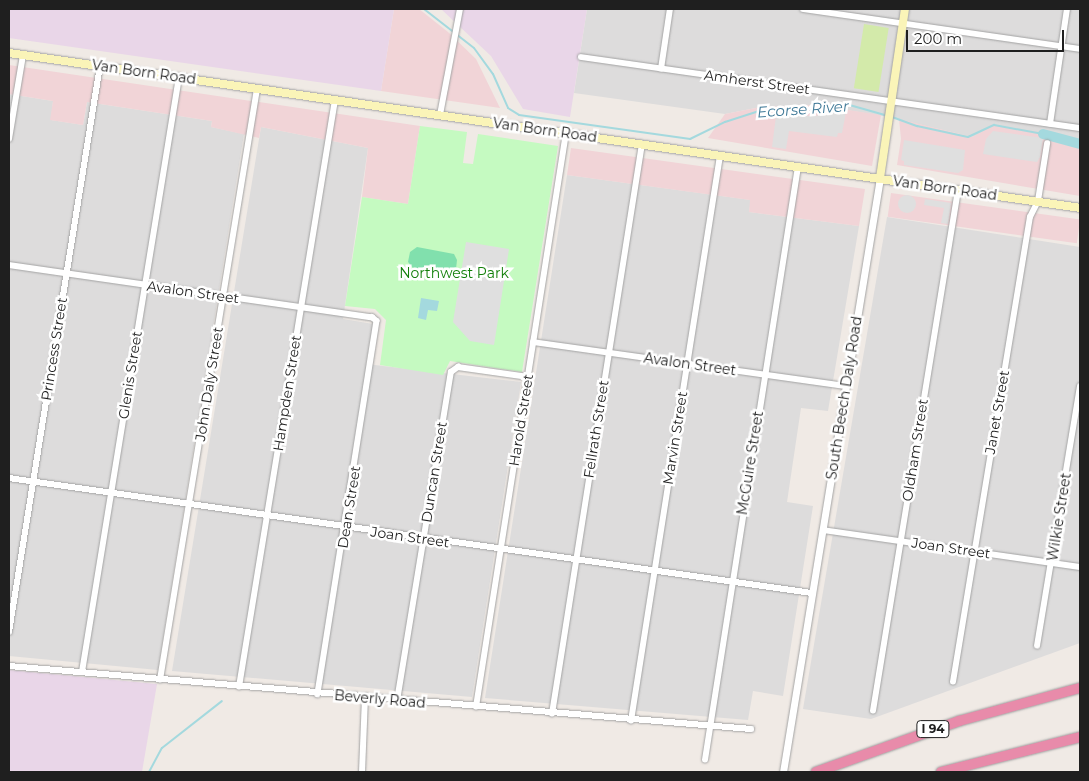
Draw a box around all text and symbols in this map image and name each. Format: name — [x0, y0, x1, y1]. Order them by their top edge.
scale bar — [909, 20, 1066, 52]
text: 200 m — [914, 29, 962, 48]
street label: Van Born Road — [91, 56, 197, 88]
street label: Amherst Street — [703, 66, 811, 98]
water label: Ecorse River — [757, 97, 849, 121]
street label: Van Born Road — [492, 114, 598, 146]
street label: Van Born Road — [892, 172, 998, 204]
park label: Northwest Park — [399, 265, 509, 281]
street label: Avalon Street — [146, 277, 240, 307]
street label: Princess Street — [38, 296, 70, 402]
street label: South Beech Daly Road — [823, 315, 865, 481]
street label: John Daly Street — [192, 326, 226, 442]
street label: Glenis Street — [115, 330, 145, 420]
street label: Hampden Street — [270, 334, 304, 452]
street label: Avalon Street — [643, 349, 737, 379]
street label: Janet Street — [981, 369, 1013, 455]
street label: Harold Street — [505, 373, 537, 467]
street label: Fellrath Street — [580, 379, 612, 479]
street label: Marvin Street — [659, 390, 691, 486]
street label: Oldham Street — [899, 398, 931, 502]
street label: McGuire Street — [733, 410, 767, 516]
street label: Duncan Street — [418, 420, 450, 524]
street label: Dean Street — [334, 464, 364, 550]
street label: Wilkie Street — [1044, 472, 1074, 562]
street label: Joan Street — [369, 523, 451, 551]
street label: Joan Street — [910, 534, 992, 562]
street label: Beverly Road — [334, 687, 426, 711]
road number: I 94 — [916, 720, 950, 739]

